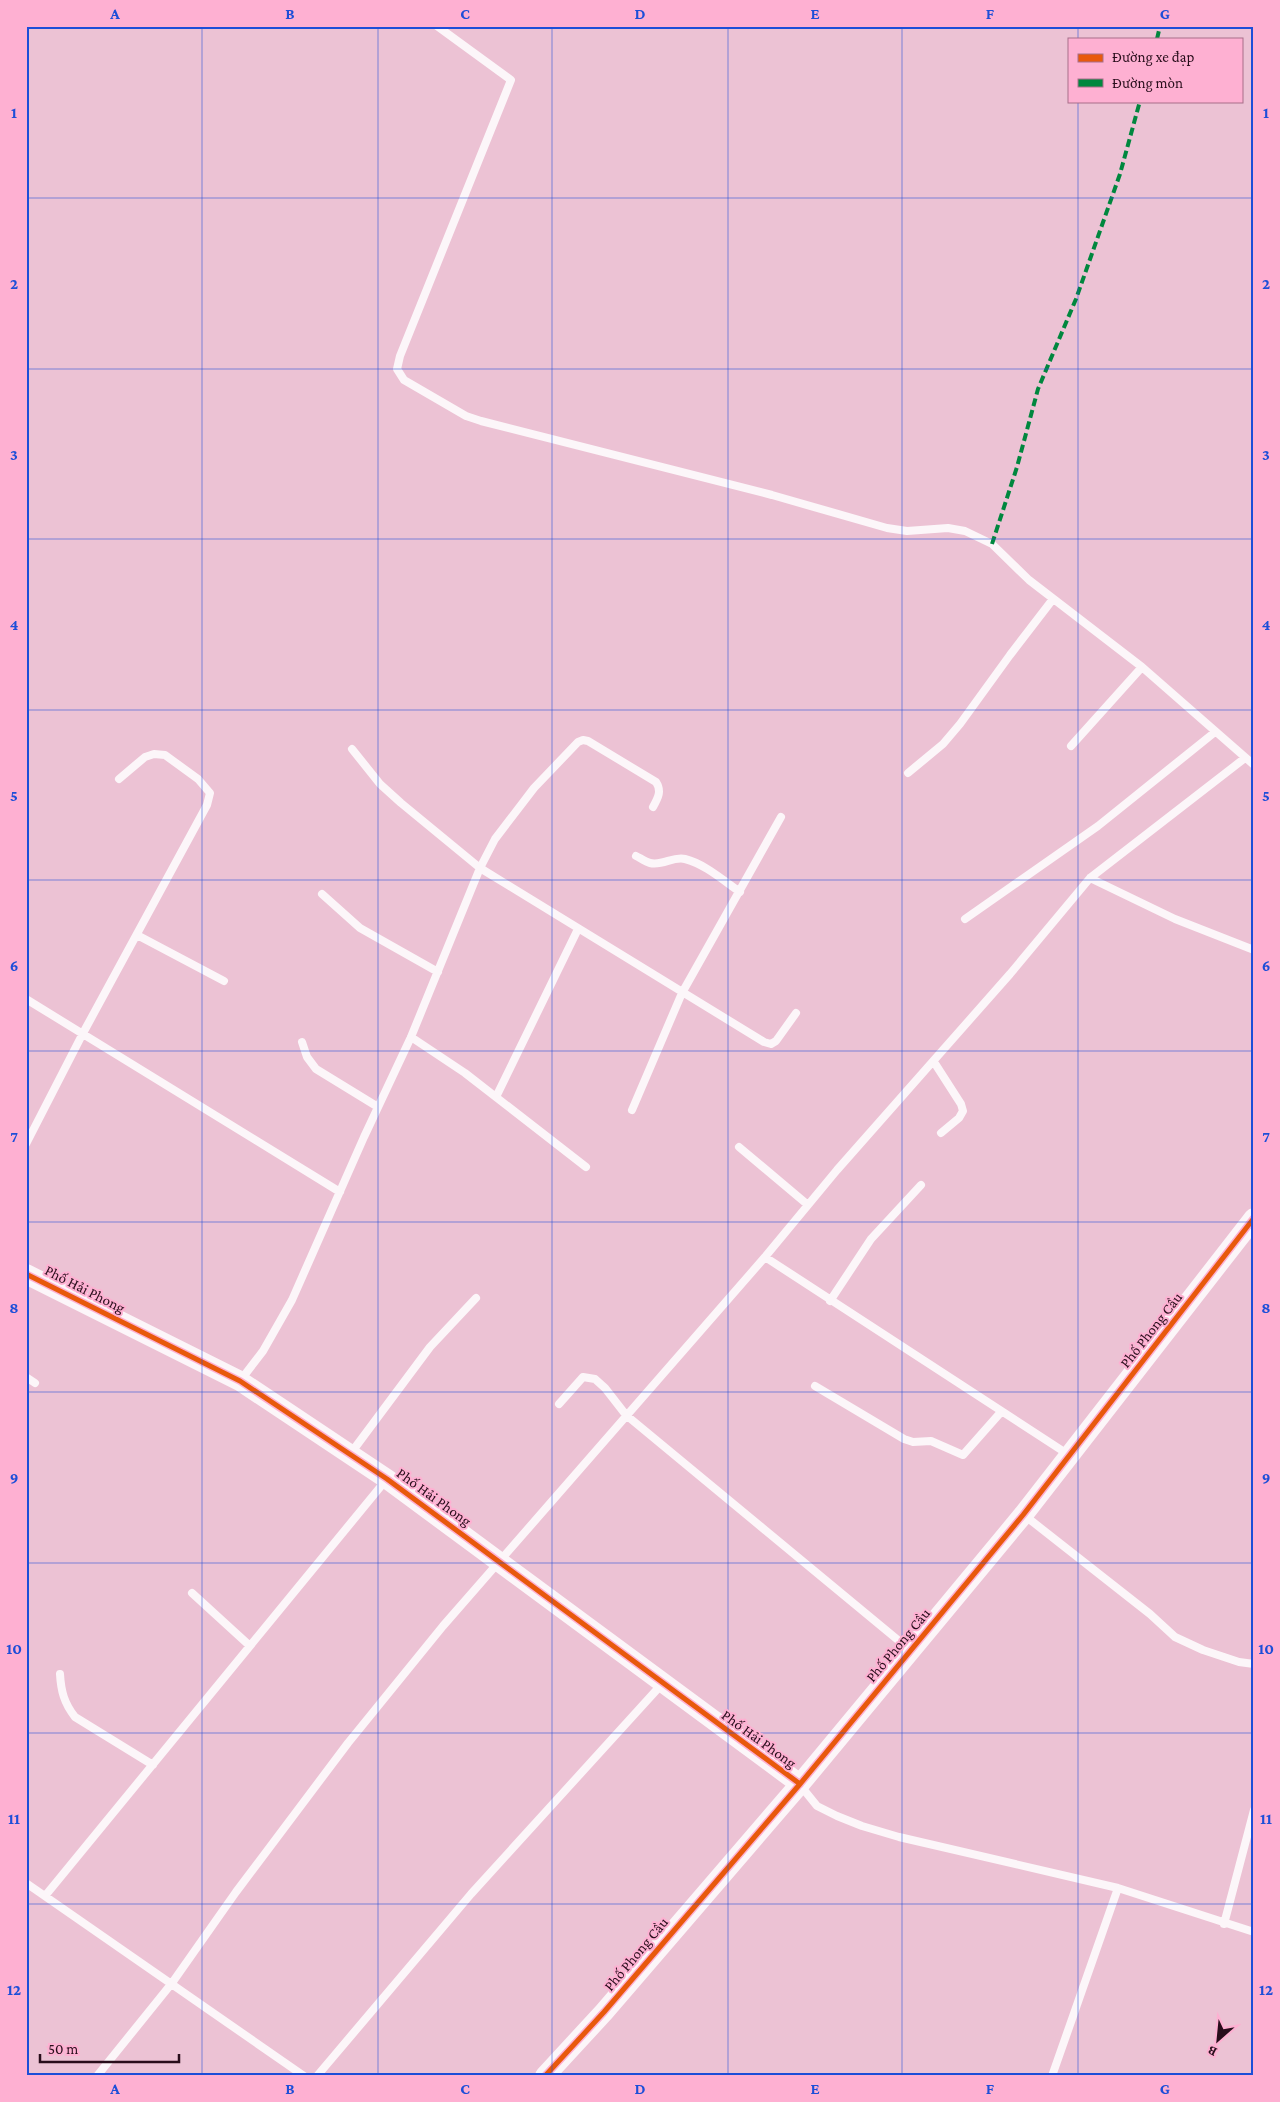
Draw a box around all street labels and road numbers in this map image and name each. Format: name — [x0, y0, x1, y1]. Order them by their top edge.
street label: Phố Hải Phong — [42, 1261, 128, 1317]
street label: Phố Phong Cầu — [1116, 1289, 1186, 1371]
street label: Phố Hải Phong — [393, 1464, 475, 1530]
street label: Phố Phong Cầu — [862, 1604, 934, 1686]
street label: Phố Hải Phong — [718, 1706, 800, 1772]
street label: Phố Phong Cầu — [600, 1913, 672, 1995]

